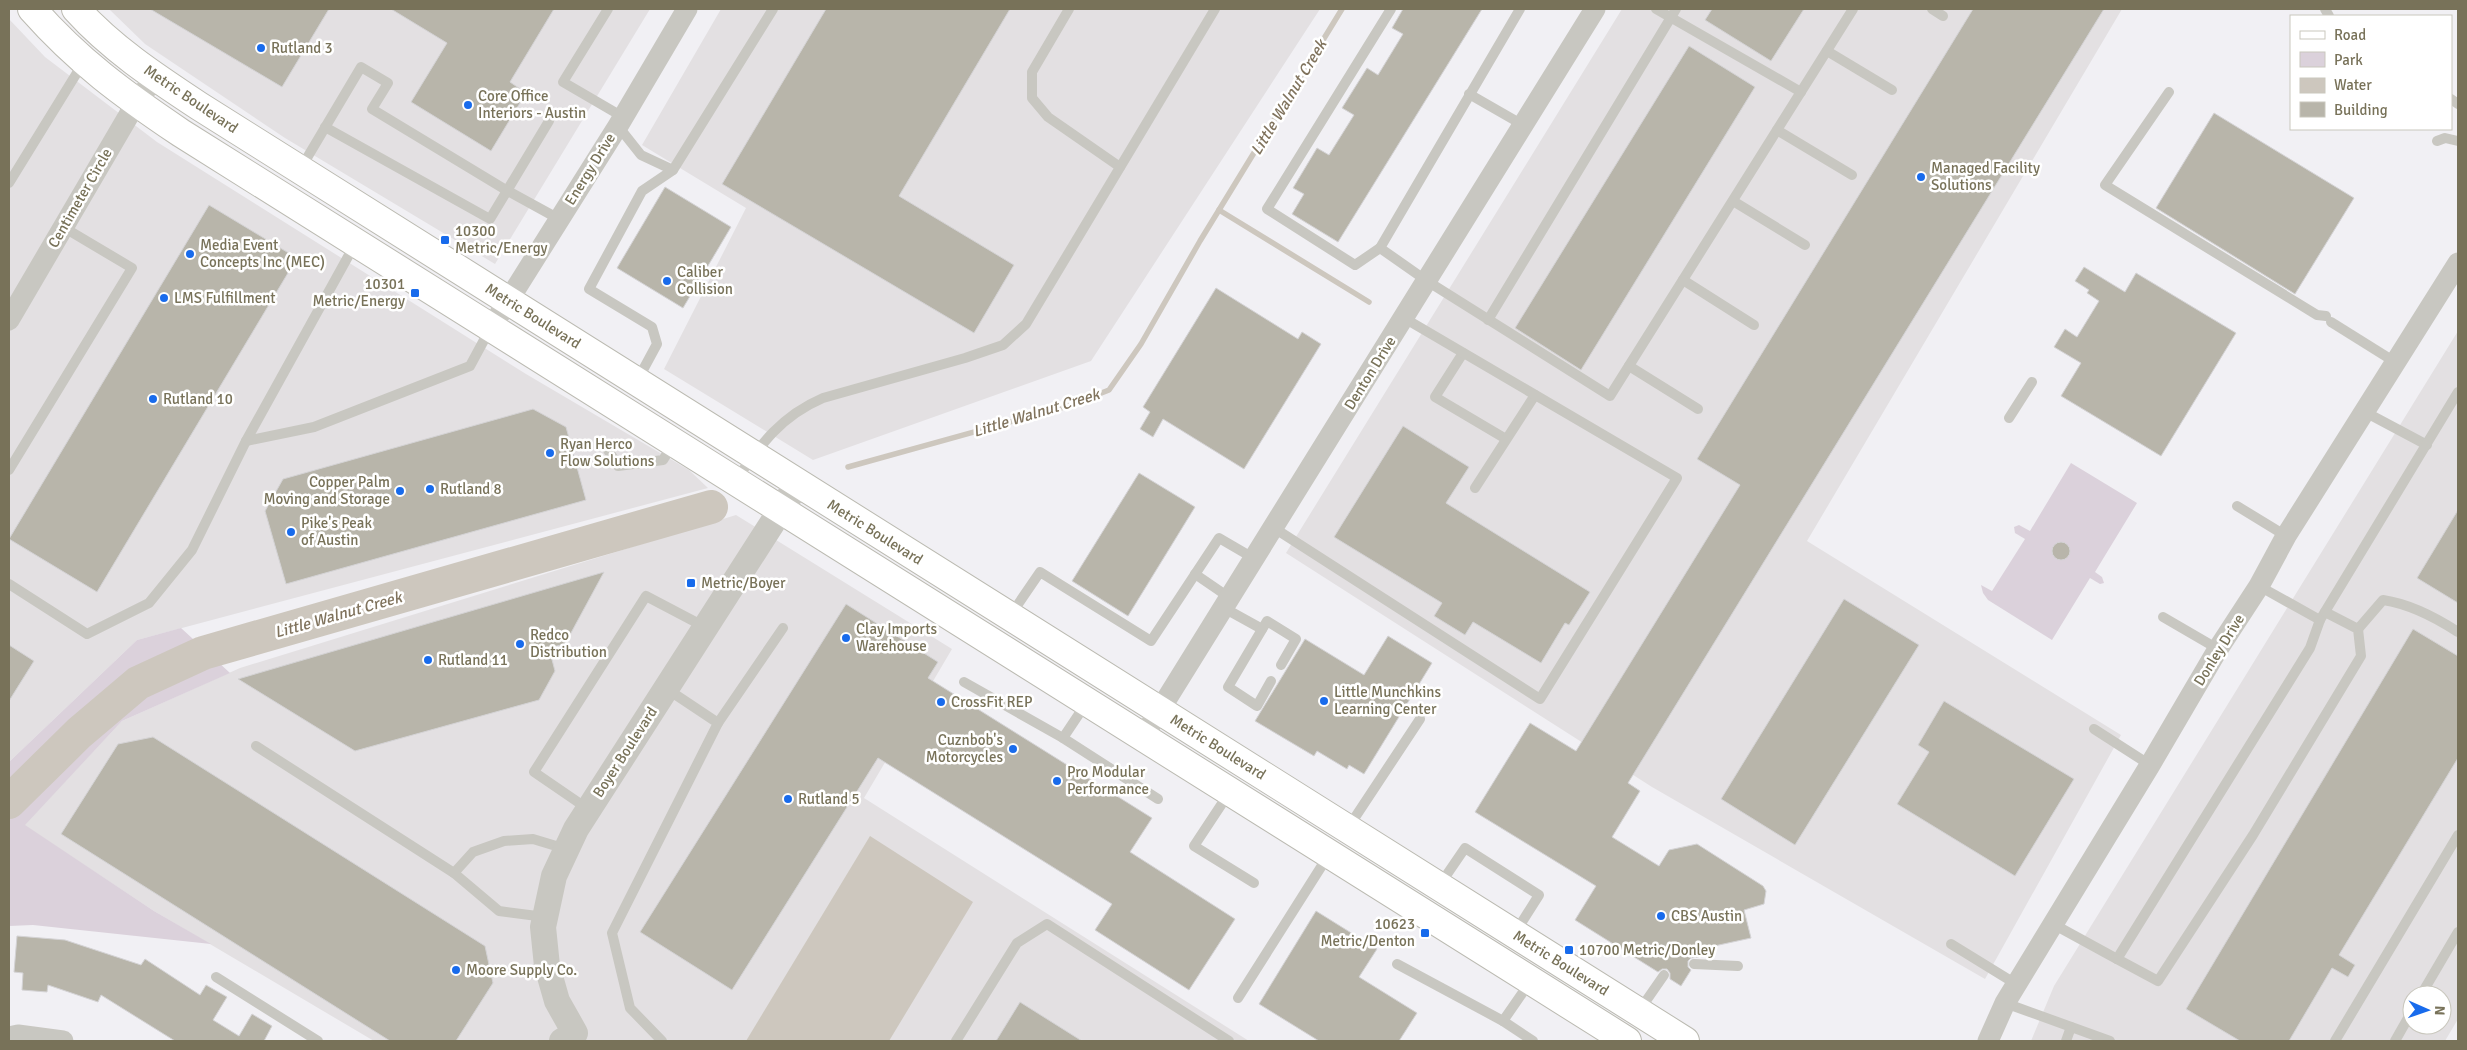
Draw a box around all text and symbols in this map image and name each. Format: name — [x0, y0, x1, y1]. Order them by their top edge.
legend — [2290, 15, 2452, 130]
text: Road — [2334, 26, 2366, 44]
water label: Little Walnut Creek — [1246, 34, 1332, 159]
place label: Rutland 3 — [271, 39, 333, 57]
marker: Rutland 3 — [255, 42, 267, 54]
text: Park — [2334, 51, 2363, 69]
street label: Metric Boulevard — [141, 61, 241, 137]
text: Water — [2334, 76, 2372, 94]
place label: Core Office Interiors - Austin — [478, 87, 586, 122]
marker: Core Office Interiors - Austin — [462, 99, 474, 111]
text: Building — [2334, 101, 2388, 119]
street label: Energy Drive — [561, 130, 619, 208]
street label: Centimeter Circle — [44, 145, 116, 251]
place label: Managed Facility Solutions — [1931, 159, 2040, 194]
marker: Managed Facility Solutions — [1915, 171, 1927, 183]
place label: 10300 Metric/Energy — [455, 222, 548, 257]
marker: 10300 Metric/Energy — [439, 234, 451, 246]
place label: Media Event Concepts Inc (MEC) — [200, 236, 325, 271]
marker: Media Event Concepts Inc (MEC) — [184, 248, 196, 260]
place label: Caliber Collision — [677, 263, 733, 298]
place label: 10301 Metric/Energy — [312, 275, 405, 310]
marker: Caliber Collision — [661, 275, 673, 287]
street label: Metric Boulevard — [482, 279, 584, 353]
marker: 10301 Metric/Energy — [409, 287, 421, 299]
place label: LMS Fulfillment — [174, 289, 276, 307]
marker: LMS Fulfillment — [158, 292, 170, 304]
street label: Denton Drive — [1340, 333, 1400, 413]
water label: Little Walnut Creek — [971, 384, 1104, 442]
place label: Rutland 10 — [163, 390, 233, 408]
marker: Rutland 10 — [147, 393, 159, 405]
place label: Ryan Herco Flow Solutions — [560, 435, 655, 470]
marker: Ryan Herco Flow Solutions — [544, 447, 556, 459]
place label: Copper Palm Moving and Storage — [263, 473, 390, 508]
place label: Rutland 8 — [440, 480, 502, 498]
marker: Rutland 8 — [424, 483, 436, 495]
marker: Copper Palm Moving and Storage — [394, 485, 406, 497]
street label: Metric Boulevard — [824, 495, 926, 569]
place label: Pike's Peak of Austin — [301, 514, 372, 549]
marker: Pike's Peak of Austin — [285, 526, 297, 538]
place label: Metric/Boyer — [701, 574, 786, 592]
marker: Metric/Boyer — [685, 577, 697, 589]
water label: Little Walnut Creek — [272, 587, 406, 643]
street label: Donley Drive — [2190, 611, 2248, 689]
place label: Clay Imports Warehouse — [856, 620, 937, 655]
place label: Redco Distribution — [530, 626, 607, 661]
marker: Clay Imports Warehouse — [840, 632, 852, 644]
marker: Redco Distribution — [514, 638, 526, 650]
place label: Rutland 11 — [438, 651, 508, 669]
marker: Rutland 11 — [422, 654, 434, 666]
place label: Little Munchkins Learning Center — [1334, 683, 1442, 718]
place label: CrossFit REP — [951, 693, 1033, 711]
marker: Little Munchkins Learning Center — [1318, 695, 1330, 707]
marker: CrossFit REP — [935, 696, 947, 708]
street label: Boyer Boulevard — [589, 703, 661, 801]
street label: Metric Boulevard — [1167, 710, 1269, 784]
place label: Cuznbob's Motorcycles — [926, 731, 1003, 766]
marker: Cuznbob's Motorcycles — [1007, 743, 1019, 755]
place label: Pro Modular Performance — [1067, 763, 1149, 798]
marker: Pro Modular Performance — [1051, 775, 1063, 787]
place label: Rutland 5 — [798, 790, 860, 808]
marker: Rutland 5 — [782, 793, 794, 805]
place label: CBS Austin — [1671, 907, 1742, 925]
marker: CBS Austin — [1655, 910, 1667, 922]
place label: 10623 Metric/Denton — [1320, 915, 1415, 950]
street label: Metric Boulevard — [1510, 926, 1612, 1000]
marker: 10623 Metric/Denton — [1419, 927, 1431, 939]
place label: 10700 Metric/Donley — [1579, 941, 1715, 959]
marker: 10700 Metric/Donley — [1563, 944, 1575, 956]
place label: Moore Supply Co. — [466, 961, 577, 979]
marker: Moore Supply Co. — [450, 964, 462, 976]
north arrow — [2402, 985, 2452, 1035]
text: N — [2431, 1005, 2448, 1016]

